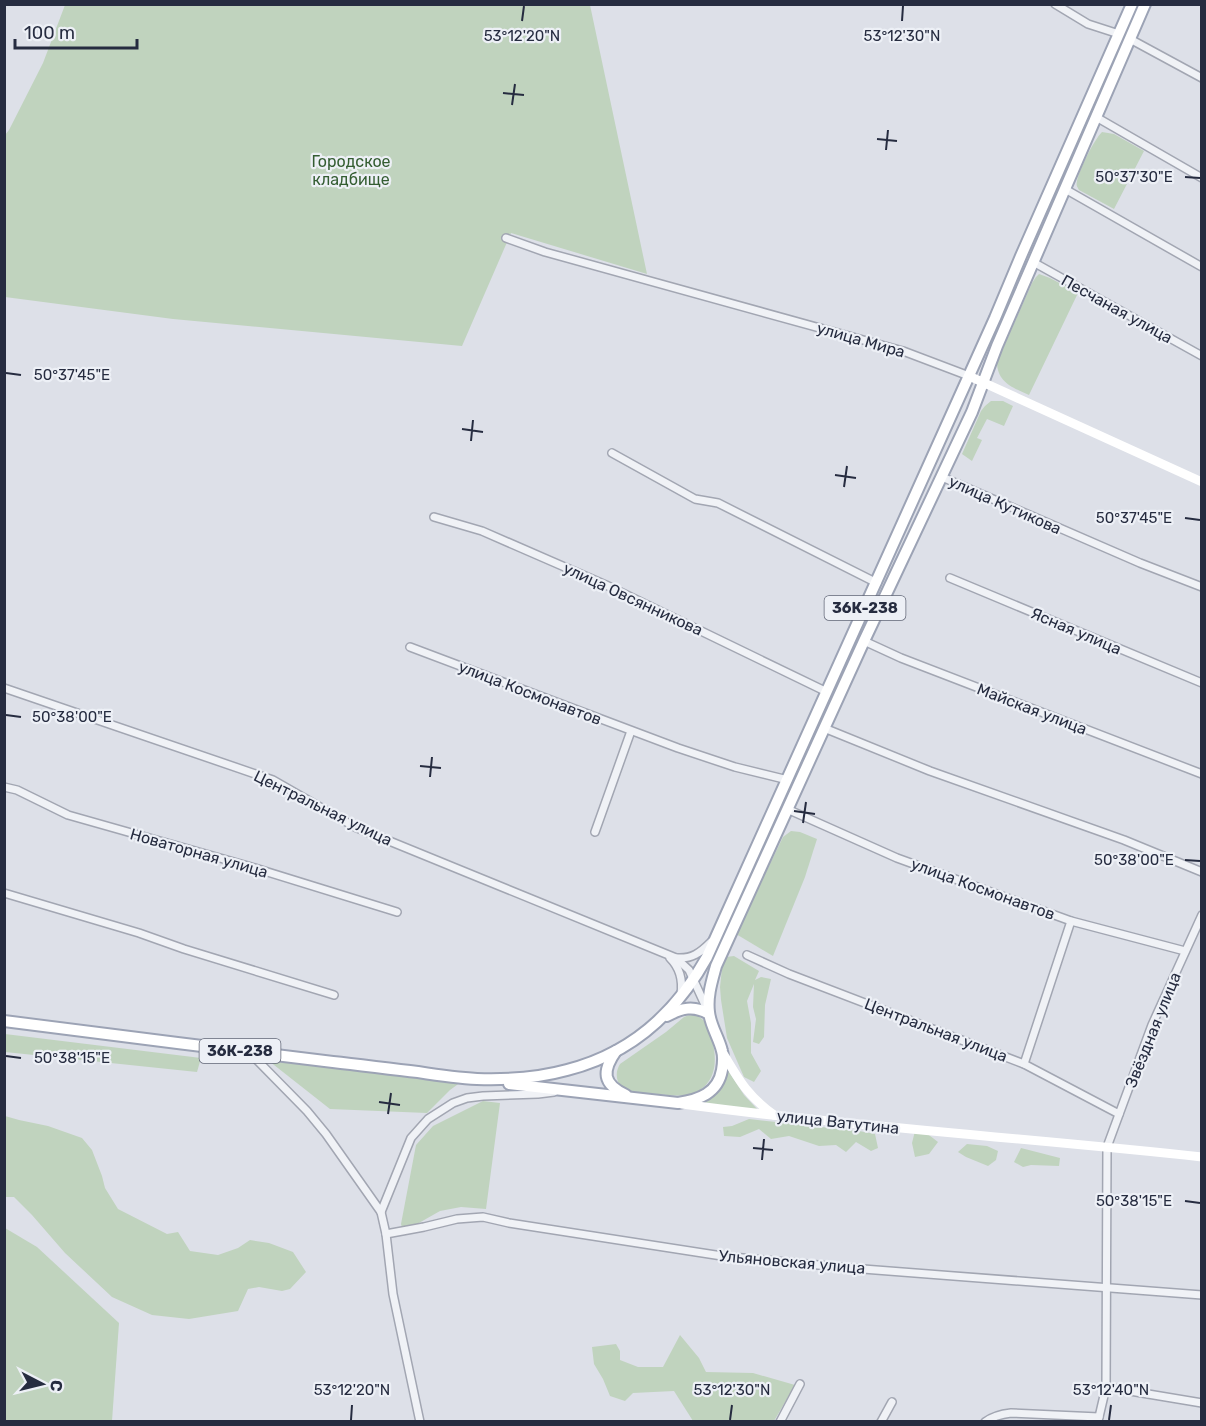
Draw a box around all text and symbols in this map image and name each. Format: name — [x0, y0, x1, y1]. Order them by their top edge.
scale bar — [15, 12, 136, 50]
text: 100 m — [24, 22, 75, 44]
text: 53°12'20"N — [484, 27, 560, 45]
text: 53°12'30"N — [864, 27, 940, 45]
park label: Городское кладбище — [311, 152, 391, 189]
text: 50°37'30"E — [1095, 168, 1173, 186]
street label: Песчаная улица — [1058, 271, 1176, 347]
street label: улица Мира — [815, 318, 907, 362]
text: 50°37'45"E — [34, 366, 110, 384]
street label: улица Кутикова — [946, 472, 1064, 538]
text: 50°37'45"E — [1096, 509, 1172, 527]
street label: улица Овсянникова — [560, 558, 706, 640]
road number: 36К-238 — [824, 596, 906, 620]
street label: Ясная улица — [1028, 603, 1124, 659]
street label: улица Космонавтов — [456, 657, 604, 729]
street label: Майская улица — [974, 679, 1090, 739]
text: 50°38'00"E — [32, 708, 112, 726]
street label: Центральная улица — [251, 766, 395, 850]
street label: Новаторная улица — [128, 824, 270, 882]
text: 50°38'00"E — [1094, 851, 1174, 869]
street label: улица Космонавтов — [908, 854, 1058, 924]
street label: Звёздная улица — [1121, 969, 1185, 1091]
street label: Центральная улица — [862, 994, 1010, 1066]
road number: 36К-238 — [200, 1039, 280, 1063]
text: 50°38'15"E — [34, 1049, 110, 1067]
street label: улица Ватутина — [776, 1106, 900, 1138]
text: 50°38'15"E — [1096, 1192, 1172, 1210]
street label: Ульяновская улица — [718, 1246, 866, 1278]
north arrow — [12, 1354, 72, 1414]
text: С — [46, 1379, 67, 1393]
text: 53°12'20"N — [314, 1381, 390, 1399]
text: 53°12'30"N — [694, 1381, 770, 1399]
text: 53°12'40"N — [1073, 1381, 1149, 1399]

